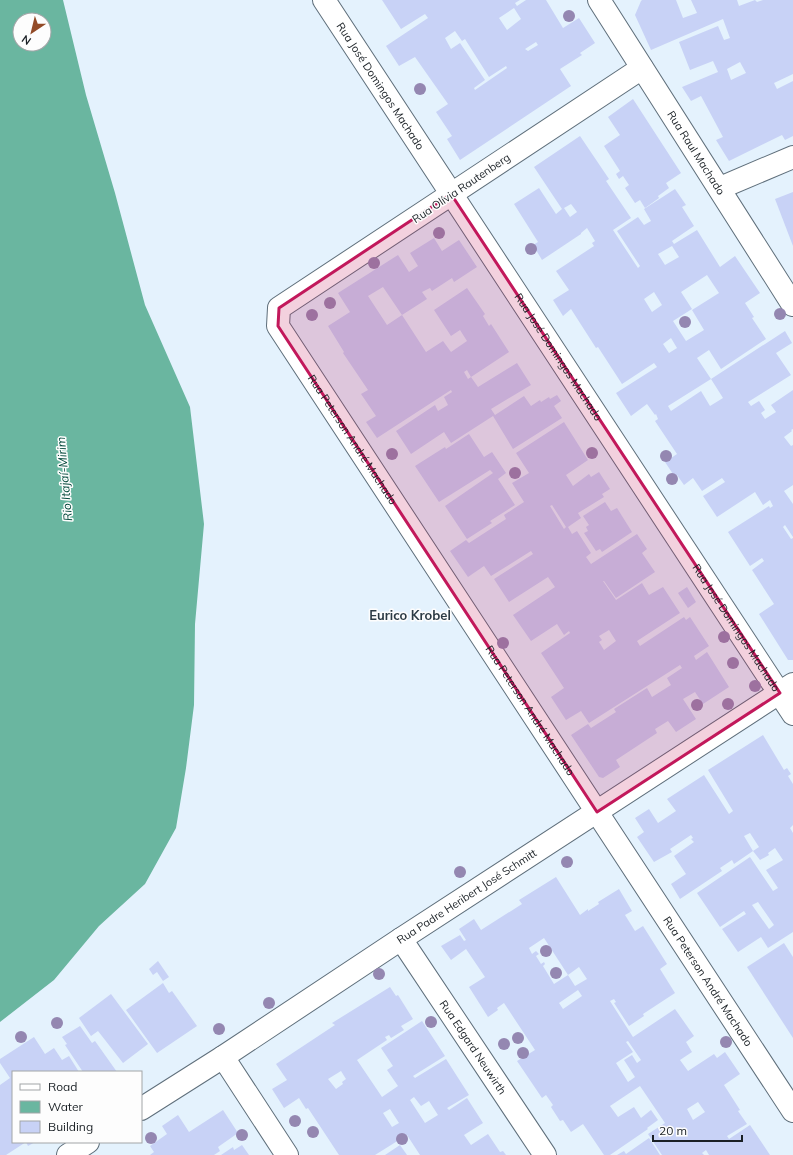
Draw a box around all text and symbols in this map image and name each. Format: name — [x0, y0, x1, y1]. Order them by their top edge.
north arrow — [12, 12, 52, 52]
street label: Rua José Domingos Machado — [334, 20, 427, 152]
text: N — [19, 32, 34, 48]
street label: Rua Raul Machado — [664, 108, 728, 197]
street label: Rua Olívia Rautenberg — [409, 150, 513, 226]
street label: Rua José Domingos Machado — [511, 290, 605, 423]
street label: Rua Peterson André Machado — [305, 372, 400, 507]
water label: Rio Itajaí-Mirim — [53, 436, 75, 522]
street label: Rua José Domingos Machado — [689, 561, 783, 694]
district label: Eurico Krobel — [369, 607, 451, 623]
street label: Rua Peterson André Machado — [483, 643, 578, 778]
street label: Rua Padre Heribert José Schmitt — [394, 846, 539, 947]
street label: Rua Peterson André Machado — [660, 914, 756, 1049]
street label: Rua Edgard Neuwirth — [437, 997, 510, 1097]
legend — [12, 1071, 142, 1143]
text: Road — [48, 1079, 77, 1094]
text: Water — [48, 1099, 84, 1114]
scale bar — [653, 1117, 742, 1143]
text: Building — [48, 1119, 93, 1134]
text: 20 m — [659, 1123, 687, 1138]

